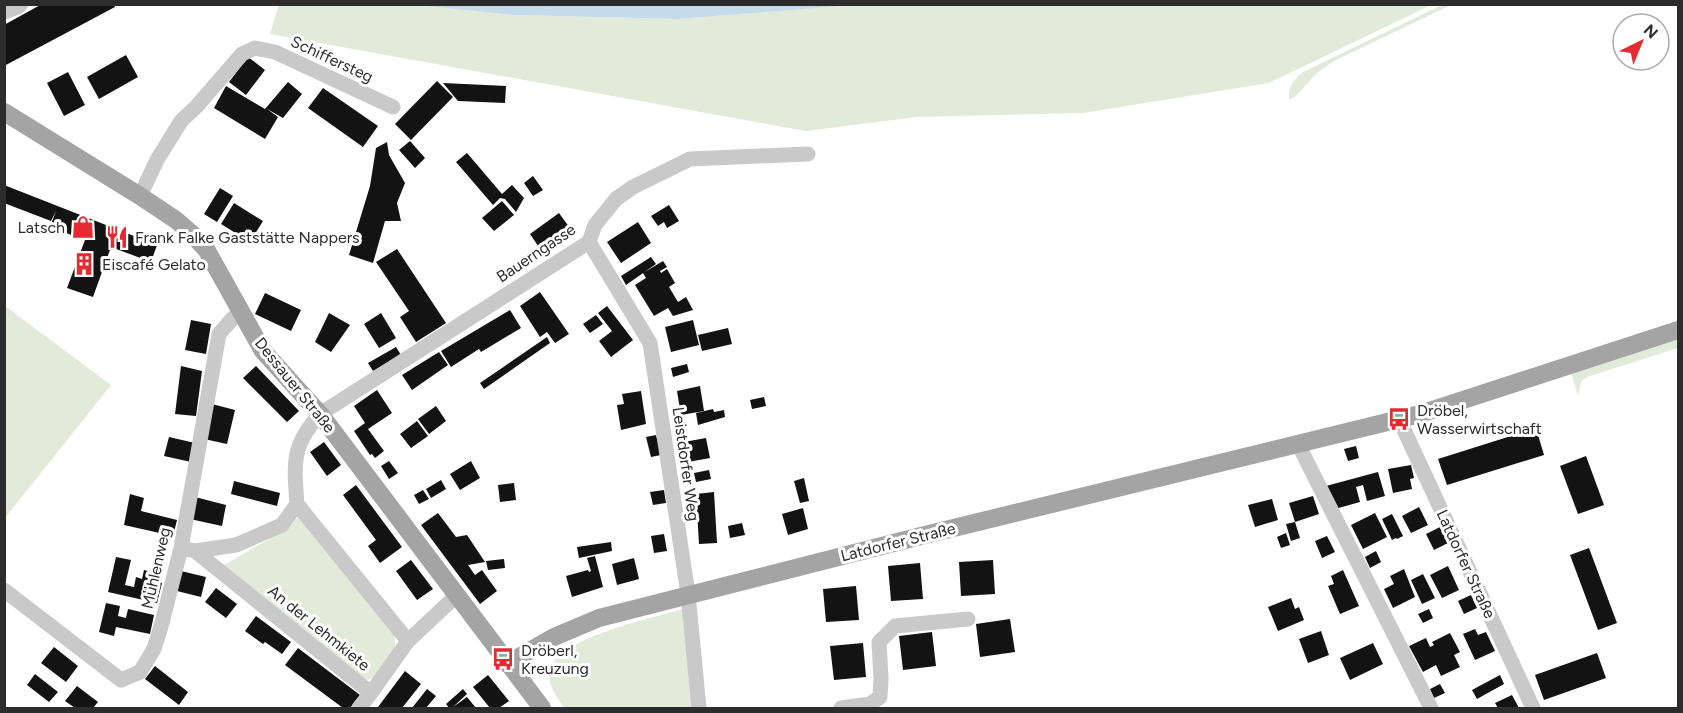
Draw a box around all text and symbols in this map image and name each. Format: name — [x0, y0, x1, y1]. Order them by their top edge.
north arrow — [1611, 12, 1671, 72]
text: N — [1640, 20, 1662, 43]
street label: Schiffersteg — [288, 32, 376, 86]
shop icon: Latsch — [70, 214, 96, 240]
place label: Latsch — [17, 218, 65, 237]
street label: Bauerngasse — [493, 219, 579, 286]
restaurant icon: Frank Falke Gaststätte Nappers — [104, 224, 130, 250]
place label: Frank Falke Gaststätte Nappers — [135, 228, 360, 247]
building icon: Eiscafé Gelato — [71, 251, 97, 277]
place label: Eiscafé Gelato — [102, 255, 206, 274]
street label: Dessauer Straße — [251, 334, 339, 437]
place label: Dröbel, Wasserwirtschaft — [1417, 401, 1542, 438]
street label: Leistdorfer Weg — [669, 406, 703, 522]
bus stop icon: Dröbel, Wasserwirtschaft — [1386, 406, 1412, 432]
street label: Latdorfer Straße — [1433, 507, 1500, 622]
street label: Latdorfer Straße — [839, 518, 958, 565]
street label: Mühlenweg — [137, 525, 175, 611]
street label: An der Lehmkiete — [264, 581, 374, 675]
place label: Dröberl, Kreuzung — [521, 641, 589, 678]
bus stop icon: Dröberl, Kreuzung — [490, 646, 516, 672]

